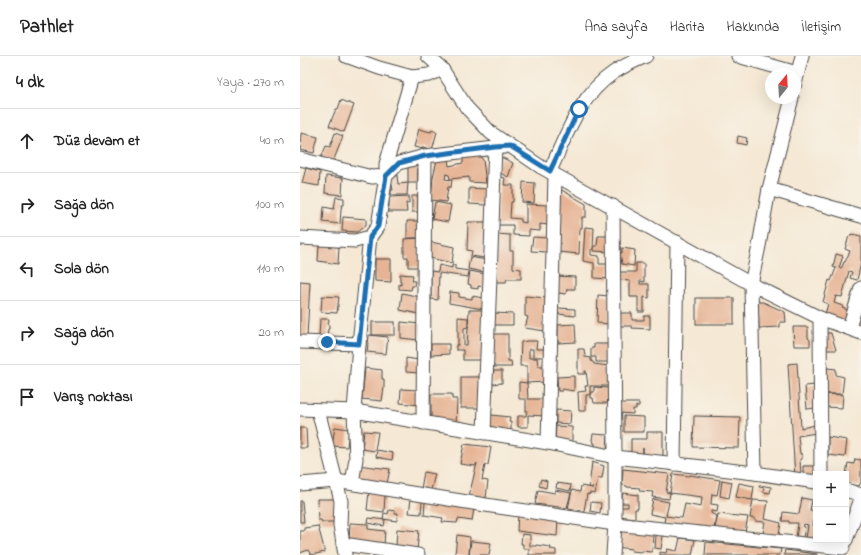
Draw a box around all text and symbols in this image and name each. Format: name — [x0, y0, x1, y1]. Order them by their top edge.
text: Pathlet — [20, 14, 74, 41]
text: Ana sayfa — [585, 17, 648, 38]
text: Harita — [670, 17, 705, 38]
text: Hakkında — [727, 17, 779, 38]
text: İletişim — [801, 17, 841, 38]
north arrow — [765, 68, 801, 104]
text: 4 dk — [16, 70, 44, 95]
text: Yaya · 270 m — [217, 73, 284, 92]
route start — [570, 100, 588, 118]
icon: ahead — [16, 130, 38, 152]
text: Düz devam et — [54, 130, 140, 152]
text: 40 m — [260, 131, 284, 150]
icon: right — [16, 194, 38, 216]
text: Sağa dön — [54, 194, 114, 216]
text: 100 m — [255, 195, 284, 214]
icon: left — [16, 258, 38, 280]
text: Sola dön — [54, 258, 109, 280]
text: 110 m — [257, 259, 284, 278]
icon: right — [16, 322, 38, 344]
text: Sağa dön — [54, 322, 114, 344]
text: 20 m — [259, 323, 284, 342]
route end — [318, 333, 336, 351]
icon: arrive — [16, 386, 38, 408]
text: Varış noktası — [54, 386, 133, 408]
map controls — [813, 471, 849, 543]
button: + — [813, 471, 849, 507]
button: − — [813, 507, 849, 543]

